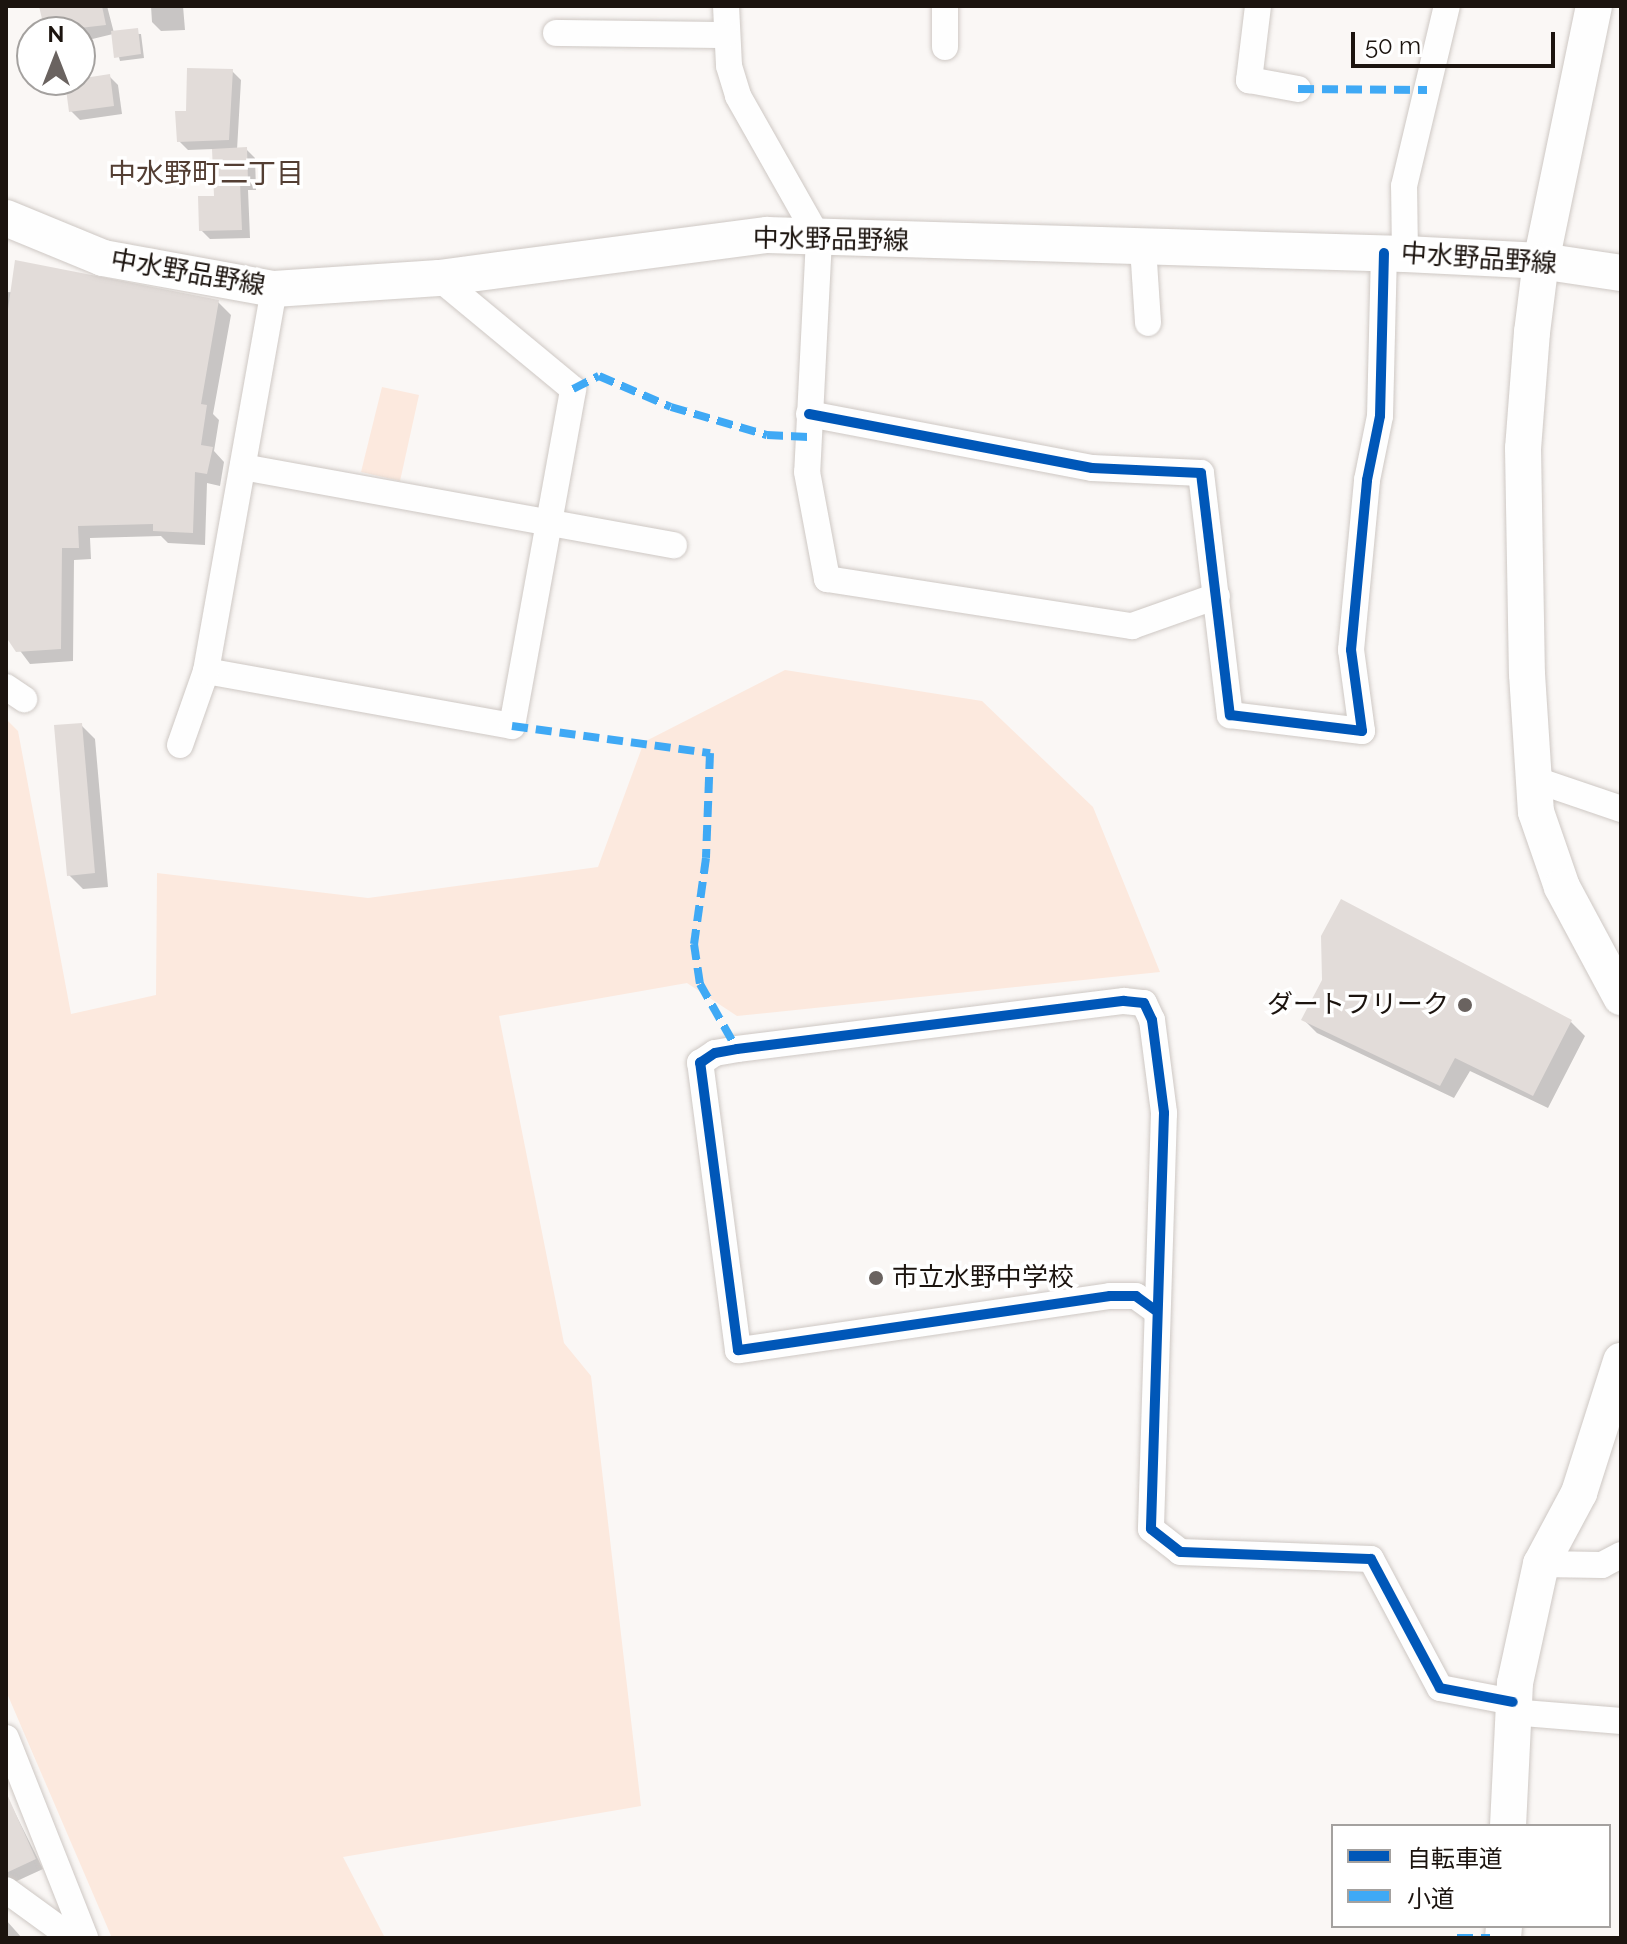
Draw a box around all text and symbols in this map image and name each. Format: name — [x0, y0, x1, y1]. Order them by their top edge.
north arrow — [16, 16, 96, 96]
scale bar — [1355, 16, 1559, 66]
text: N — [48, 21, 64, 47]
text: 50 m — [1365, 31, 1421, 60]
district label: 中水野町二丁目 — [108, 157, 304, 191]
street label: 中水野品野線 — [753, 223, 909, 257]
street label: 中水野品野線 — [1400, 238, 1558, 280]
street label: 中水野品野線 — [108, 244, 268, 302]
place label: ダートフリーク — [1267, 989, 1449, 1021]
marker: ダートフリーク — [1456, 996, 1474, 1014]
place label: 市立水野中学校 — [892, 1262, 1074, 1294]
marker: 市立水野中学校 — [867, 1269, 885, 1287]
legend — [1331, 1824, 1611, 1928]
text: 自転車道 — [1407, 1844, 1503, 1873]
text: 小道 — [1407, 1884, 1455, 1913]

